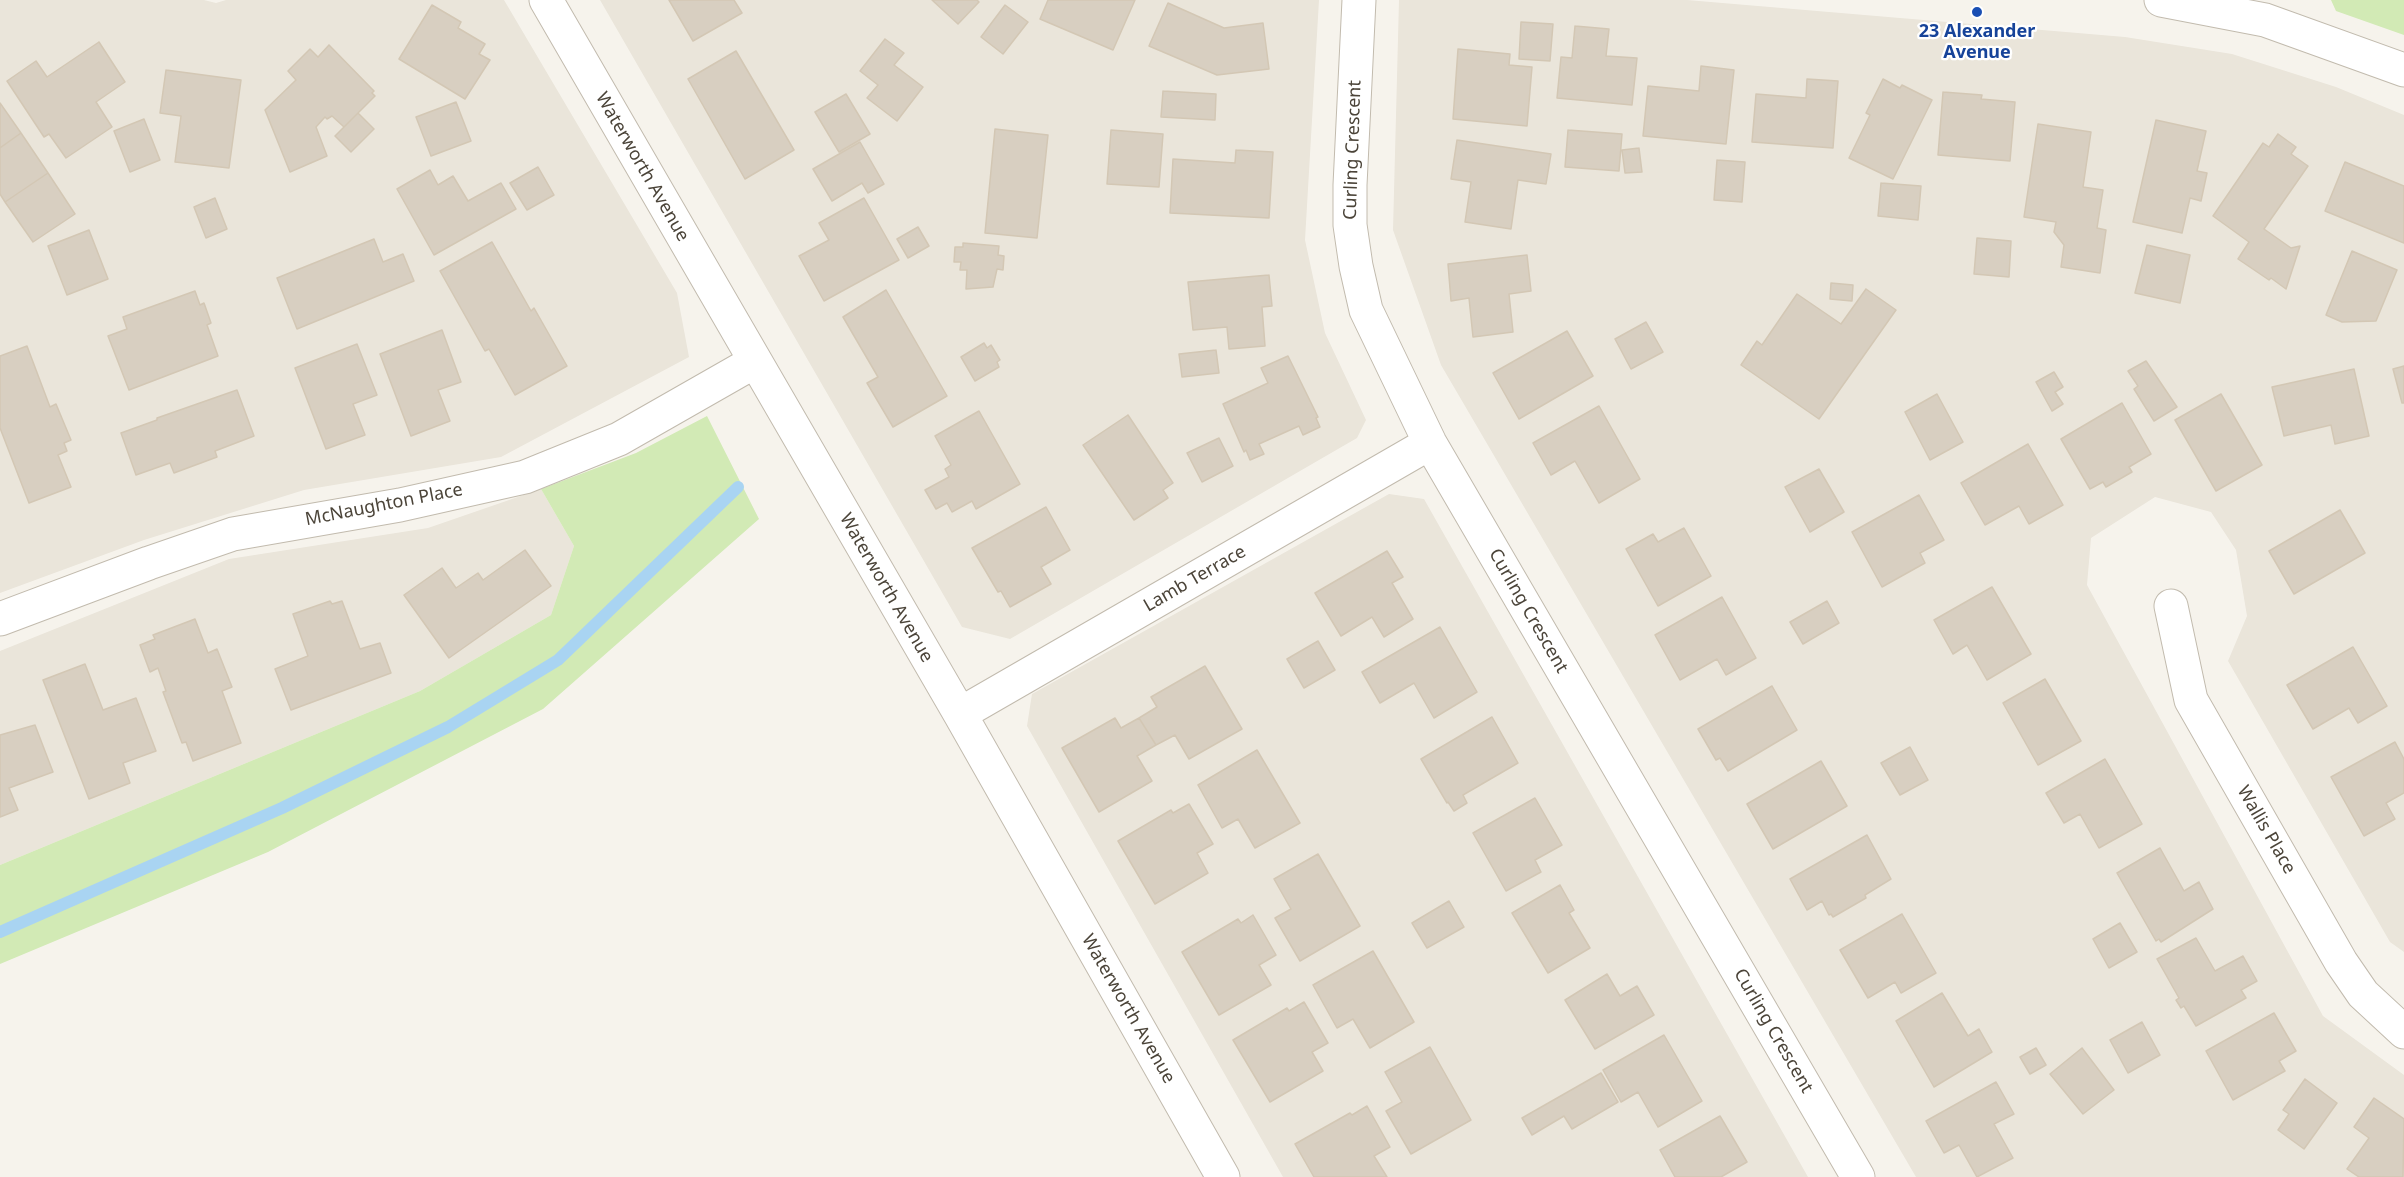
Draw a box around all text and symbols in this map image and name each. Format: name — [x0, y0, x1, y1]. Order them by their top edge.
marker: 23 Alexander Avenue — [1970, 5, 1984, 19]
place label: 23 Alexander Avenue — [1919, 21, 2035, 63]
street label: Curling Crescent — [1340, 80, 1366, 220]
street label: Waterworth Avenue — [591, 89, 693, 245]
street label: McNaughton Place — [304, 479, 464, 531]
street label: Waterworth Avenue — [835, 510, 937, 666]
street label: Lamb Terrace — [1140, 541, 1250, 617]
street label: Curling Crescent — [1484, 545, 1572, 677]
street label: Wallis Place — [2232, 782, 2300, 878]
street label: Waterworth Avenue — [1077, 931, 1179, 1087]
street label: Curling Crescent — [1729, 965, 1817, 1097]

